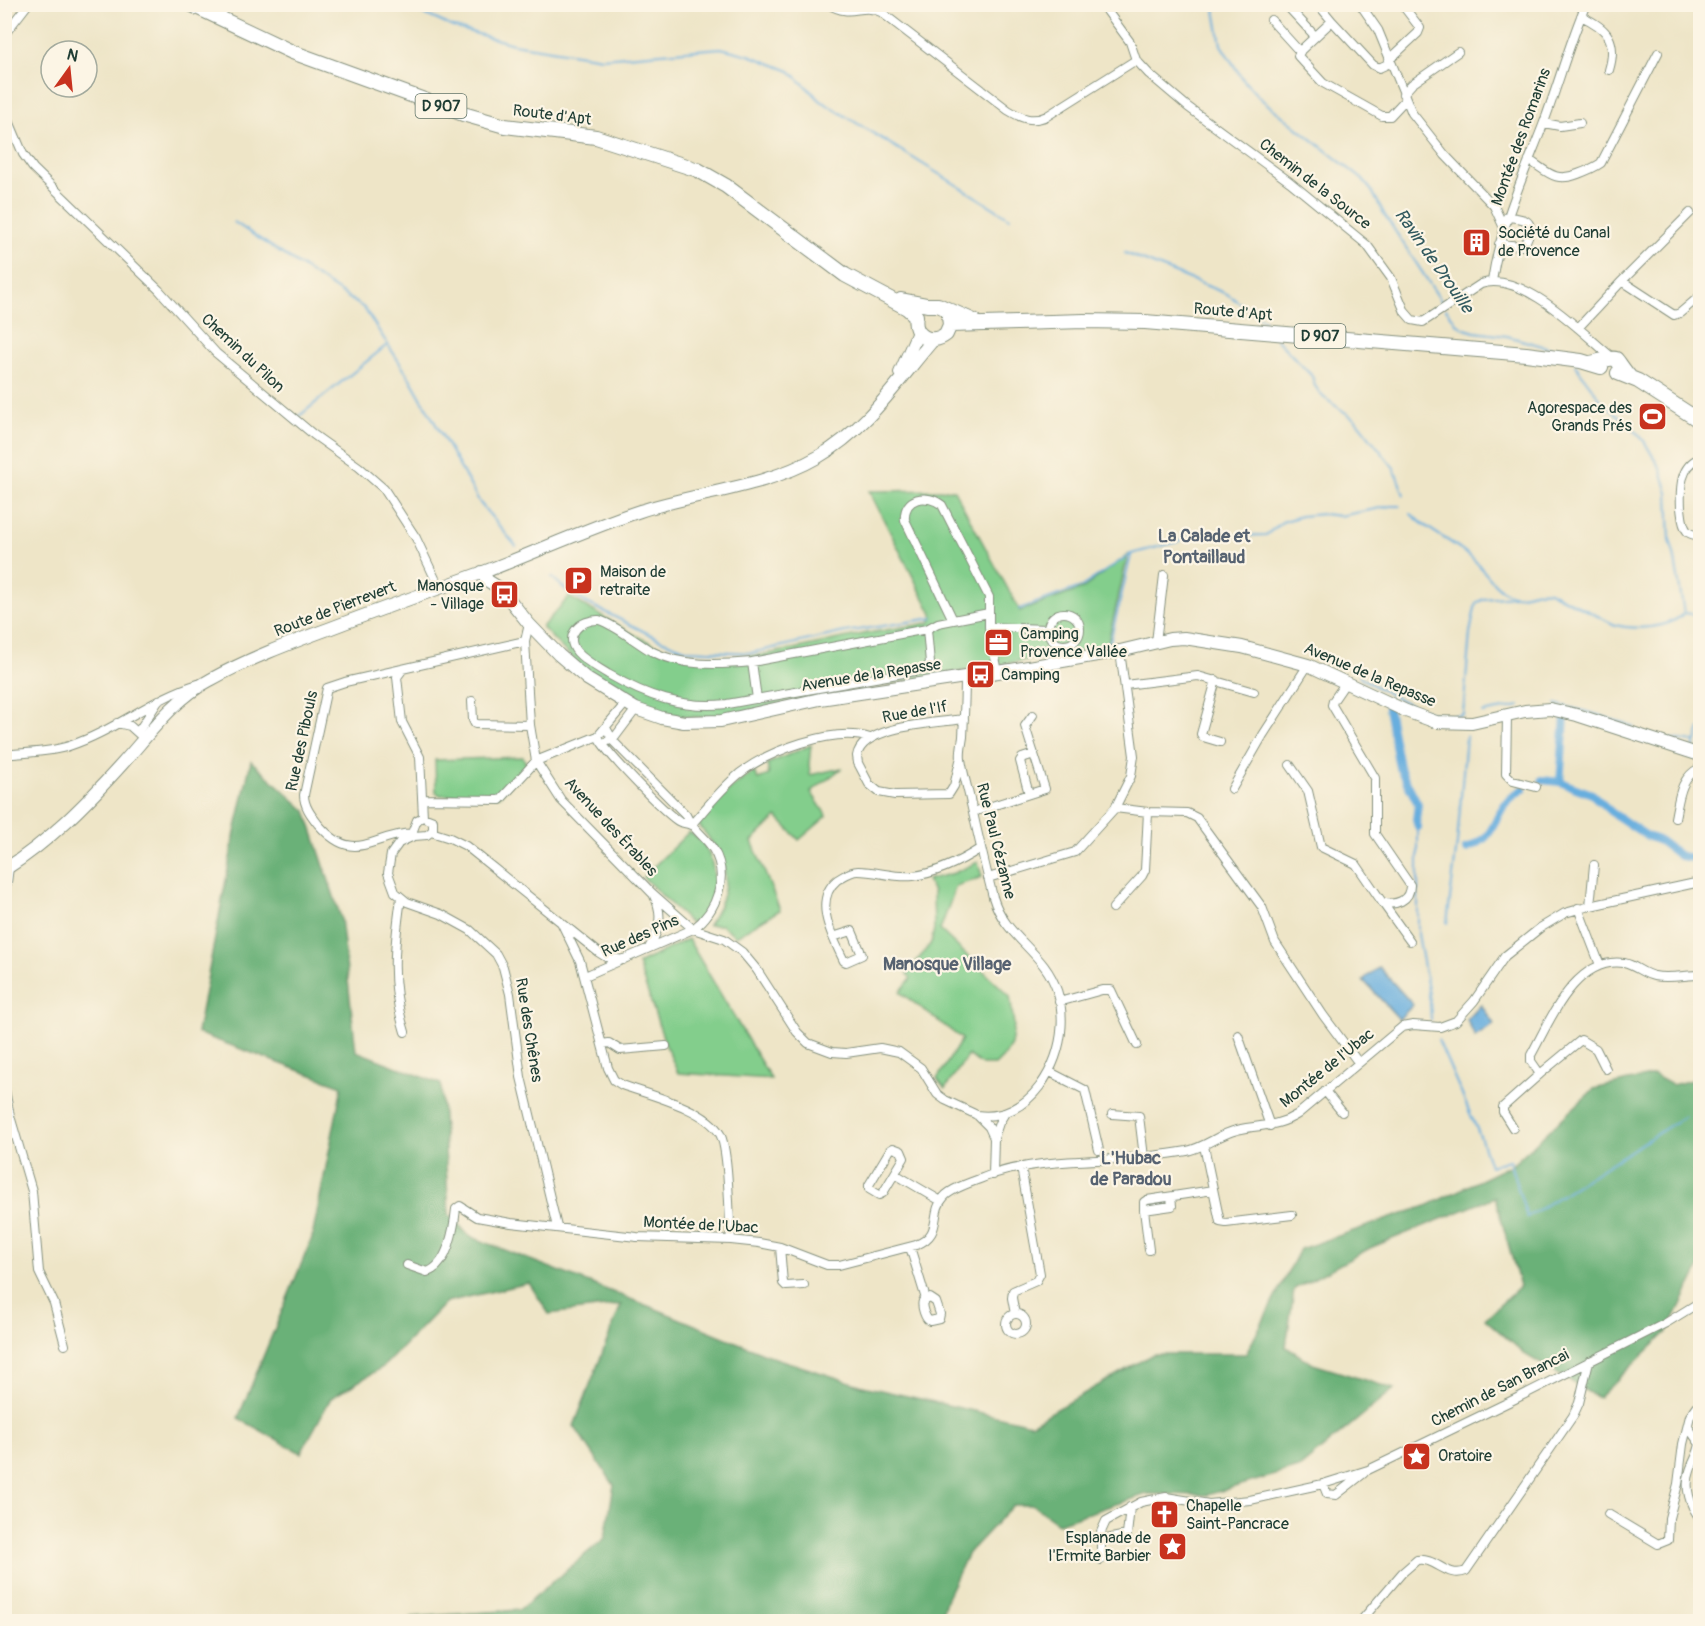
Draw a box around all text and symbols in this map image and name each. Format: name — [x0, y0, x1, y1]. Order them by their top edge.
north arrow — [39, 39, 99, 99]
text: N — [65, 44, 81, 67]
street label: Montée des Romarins — [1487, 65, 1555, 209]
road number: D 907 — [416, 94, 466, 118]
street label: Route d'Apt — [512, 100, 593, 130]
street label: Chemin de la Source — [1255, 134, 1375, 234]
water label: Ravin de Drouille — [1389, 204, 1480, 320]
place label: Société du Canal de Provence — [1498, 223, 1610, 261]
building icon: Société du Canal de Provence — [1461, 226, 1493, 258]
street label: Route d'Apt — [1193, 299, 1274, 325]
street label: Chemin du Pilon — [197, 309, 289, 397]
road number: D 907 — [1294, 324, 1346, 348]
place label: Agorespace des Grands Prés — [1527, 398, 1632, 436]
sports icon: Agorespace des Grands Prés — [1637, 401, 1669, 433]
district label: La Calade et Pontaillaud — [1158, 525, 1251, 569]
place label: Maison de retraite — [600, 562, 666, 600]
parking icon: Maison de retraite — [563, 565, 595, 597]
street label: Route de Pierrevert — [271, 576, 399, 641]
place label: Manosque - Village — [417, 576, 484, 614]
bus stop icon: Manosque - Village — [489, 579, 521, 611]
place label: Camping Provence Vallée — [1020, 624, 1127, 662]
office icon: Camping Provence Vallée — [983, 627, 1015, 659]
street label: Avenue de la Repasse — [1301, 638, 1439, 712]
street label: Avenue de la Repasse — [800, 654, 942, 696]
bus stop icon: Camping — [964, 659, 996, 691]
place label: Camping — [1001, 665, 1060, 685]
street label: Rue des Pibouls — [282, 689, 322, 793]
street label: Rue de l'If — [881, 696, 950, 728]
street label: Avenue des Érables — [560, 773, 662, 881]
street label: Rue Paul Cézanne — [972, 781, 1020, 901]
street label: Rue des Pins — [598, 910, 682, 962]
district label: Manosque Village — [883, 953, 1012, 976]
street label: Rue des Chênes — [511, 976, 547, 1084]
street label: Montée de l'Ubac — [1276, 1024, 1378, 1112]
district label: L'Hubac de Paradou — [1090, 1147, 1172, 1191]
street label: Montée de l'Ubac — [643, 1212, 759, 1238]
street label: Chemin de San Brancai — [1428, 1345, 1572, 1431]
place icon: Oratoire — [1401, 1440, 1433, 1472]
place label: Oratoire — [1438, 1446, 1492, 1466]
place label: Chapelle Saint-Pancrace — [1186, 1496, 1289, 1534]
church icon: Chapelle Saint-Pancrace — [1149, 1499, 1181, 1531]
place label: Esplanade de l'Ermite Barbier — [1049, 1528, 1151, 1566]
place icon: Esplanade de l'Ermite Barbier — [1156, 1531, 1188, 1563]

